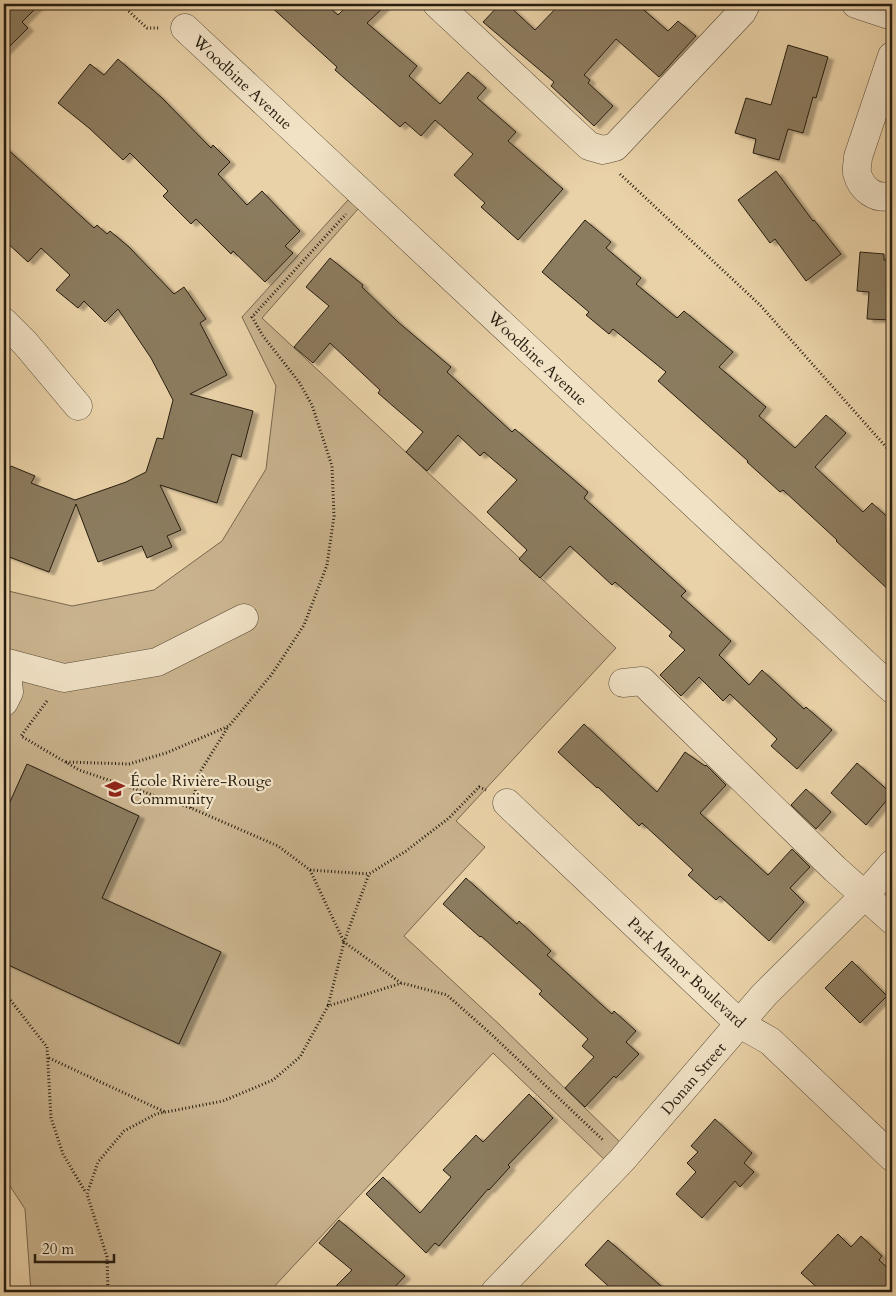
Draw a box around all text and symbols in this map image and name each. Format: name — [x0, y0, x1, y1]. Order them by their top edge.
street label: Woodbine Avenue — [187, 30, 297, 135]
street label: Woodbine Avenue — [482, 306, 592, 411]
place label: École Rivière-Rouge Community — [130, 770, 272, 810]
school or university icon: École Rivière-Rouge Community — [104, 778, 126, 800]
street label: Park Manor Boulevard — [623, 912, 750, 1034]
street label: Donan Street — [656, 1038, 731, 1120]
scale bar — [35, 1231, 114, 1263]
text: 20 m — [42, 1239, 74, 1259]

